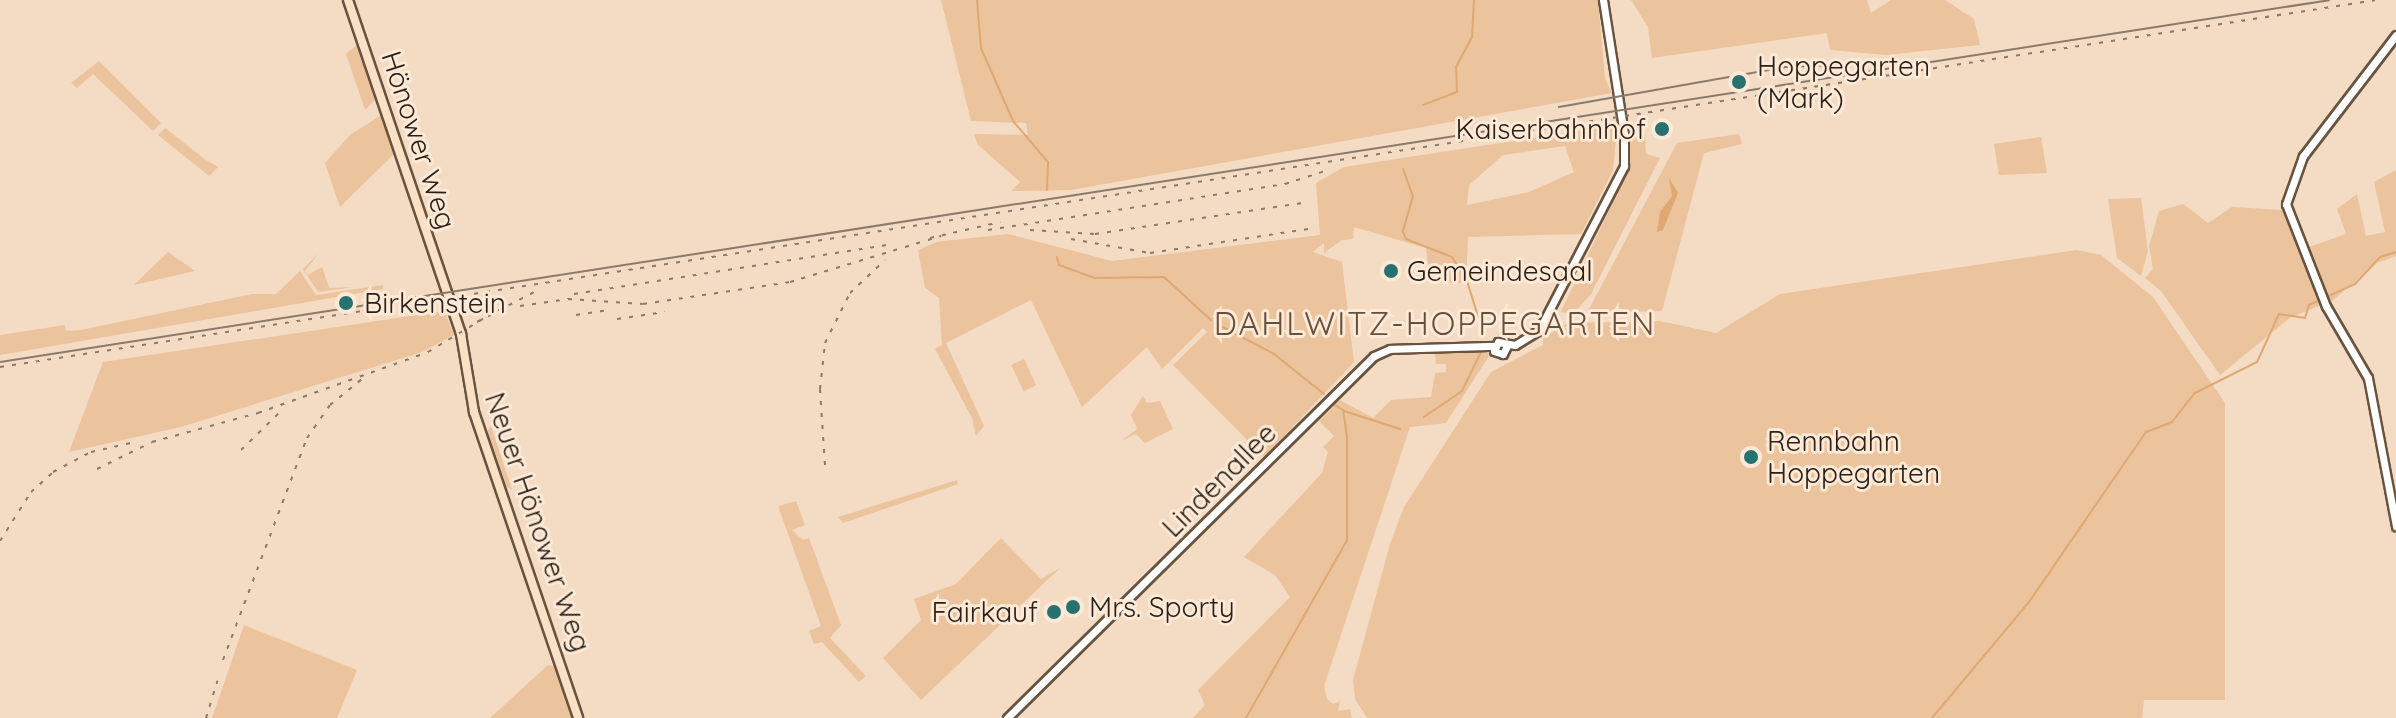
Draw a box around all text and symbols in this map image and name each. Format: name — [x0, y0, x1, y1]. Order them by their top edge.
street label: Hönower Weg — [374, 47, 464, 233]
place label: Hoppegarten (Mark) — [1757, 49, 1930, 115]
marker: Hoppegarten (Mark) — [1728, 71, 1750, 93]
place label: Kaiserbahnhof — [1455, 112, 1646, 146]
marker: Kaiserbahnhof — [1653, 120, 1671, 138]
place label: Gemeindesaal — [1407, 254, 1593, 288]
marker: Gemeindesaal — [1382, 262, 1400, 280]
place label: Birkenstein — [364, 286, 506, 320]
marker: Birkenstein — [335, 292, 357, 314]
district label: DAHLWITZ-HOPPEGARTEN — [1214, 304, 1656, 342]
street label: Neuer Hönower Weg — [478, 388, 598, 656]
street label: Lindenallee — [1155, 416, 1283, 544]
place label: Rennbahn Hoppegarten — [1767, 424, 1940, 490]
marker: Rennbahn Hoppegarten — [1742, 448, 1760, 466]
place label: Mrs. Sporty — [1089, 590, 1235, 624]
place label: Fairkauf — [931, 595, 1038, 629]
marker: Mrs. Sporty — [1064, 598, 1082, 616]
marker: Fairkauf — [1045, 603, 1063, 621]

